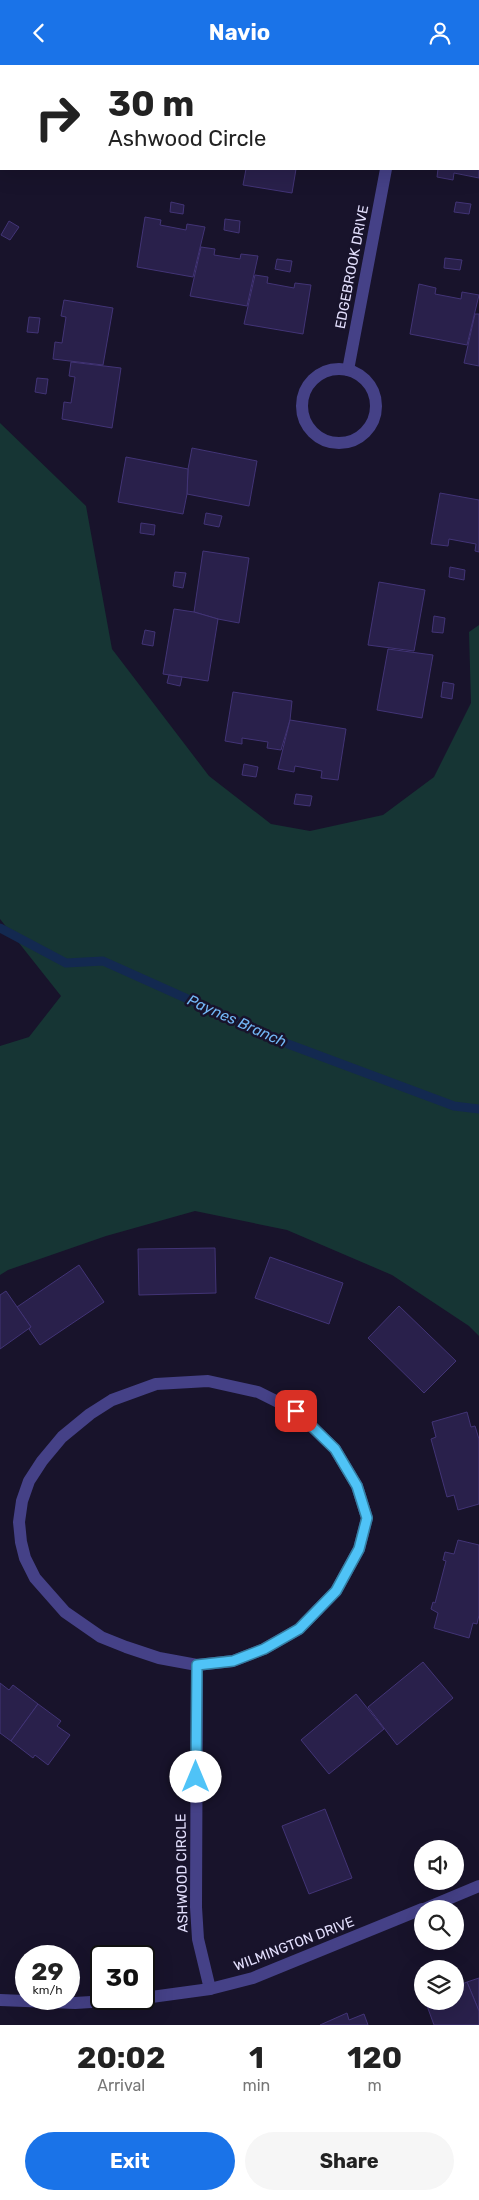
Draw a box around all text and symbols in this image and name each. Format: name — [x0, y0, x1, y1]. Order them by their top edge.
icon: back — [25, 19, 53, 47]
text: Navio — [209, 19, 270, 46]
icon: person — [426, 19, 454, 47]
text: 30 m — [108, 83, 194, 125]
icon: right — [25, 85, 90, 150]
text: Ashwood Circle — [108, 125, 266, 152]
street label: EDGEBROOK DRIVE — [332, 204, 372, 330]
water label: Paynes Branch — [185, 991, 289, 1051]
pin — [275, 1390, 317, 1432]
icon: arrive — [282, 1397, 310, 1425]
position arrow — [169, 1750, 221, 1802]
street label: ASHWOOD CIRCLE — [172, 1813, 192, 1933]
map controls — [414, 1840, 464, 2010]
button: sound — [414, 1840, 464, 1890]
button: search — [414, 1900, 464, 1950]
street label: WILMINGTON DRIVE — [231, 1913, 357, 1975]
speed limit sign: 30 — [90, 1945, 155, 2010]
text: 29 — [31, 1957, 64, 1986]
button: layers — [414, 1960, 464, 2010]
text: km/h — [33, 1983, 62, 1997]
text: 20:02 — [77, 2040, 166, 2076]
text: 1 — [249, 2040, 264, 2076]
text: 120 — [347, 2040, 402, 2076]
text: Arrival — [97, 2076, 145, 2095]
text: min — [242, 2076, 270, 2095]
text: m — [368, 2076, 382, 2095]
button: Exit — [25, 2132, 235, 2190]
button: Share — [245, 2132, 454, 2190]

